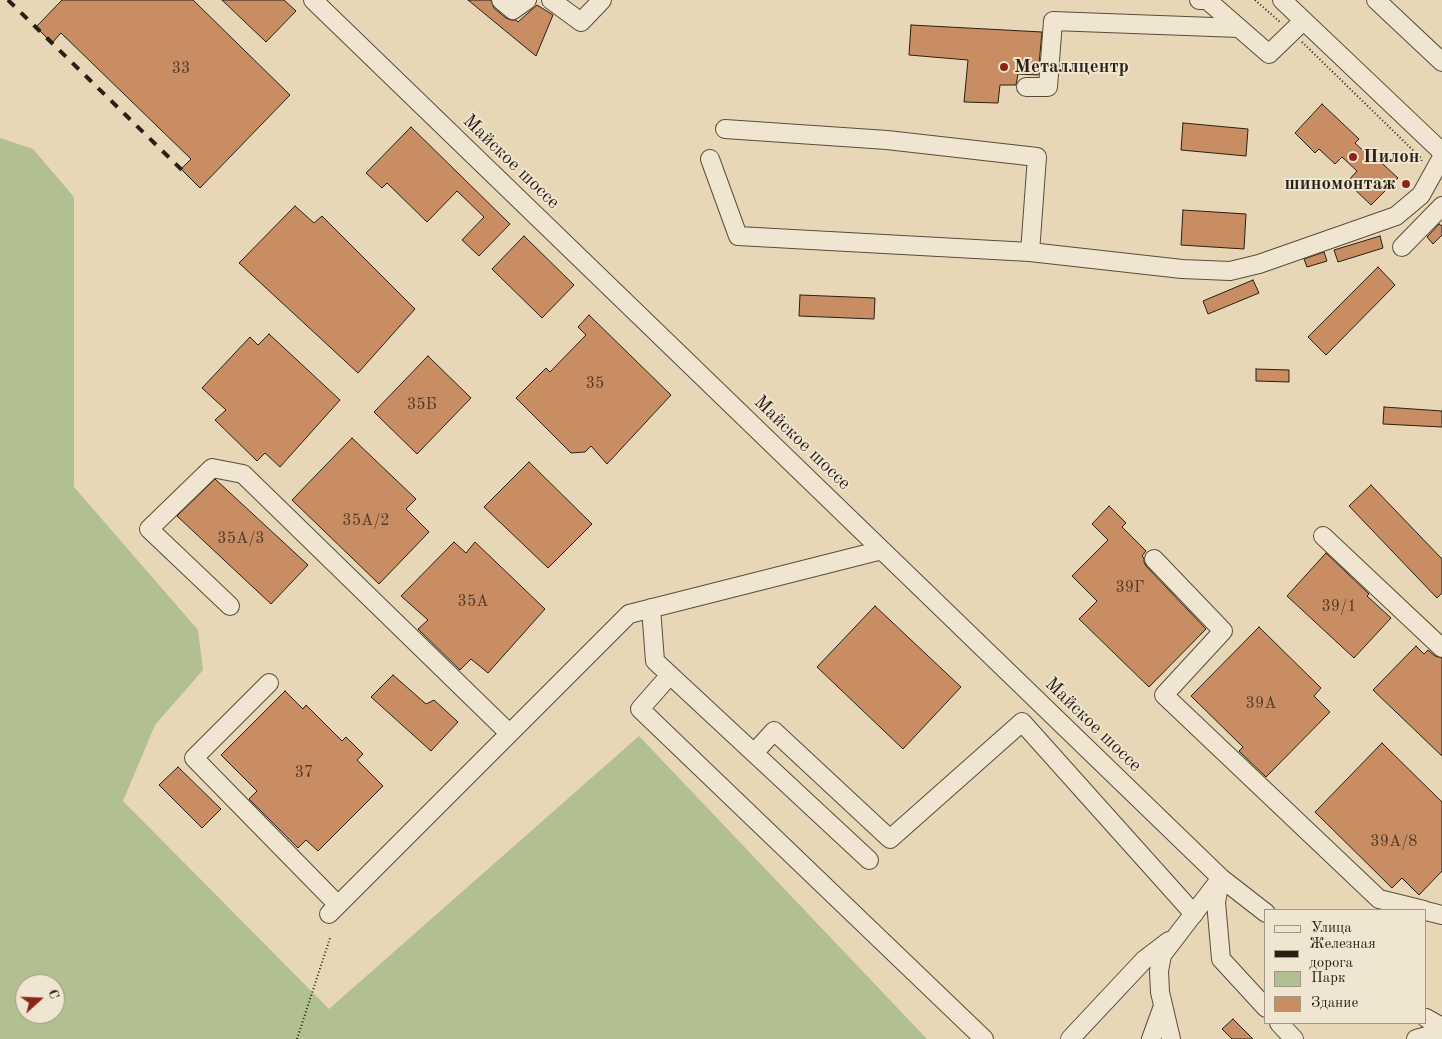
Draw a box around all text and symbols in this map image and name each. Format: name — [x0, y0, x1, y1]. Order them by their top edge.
place label: Металлцентр — [1014, 56, 1129, 78]
house number: 33 — [172, 59, 190, 79]
marker: Металлцентр — [998, 61, 1010, 73]
street label: Майское шоссе — [458, 110, 564, 214]
place label: Пилон — [1363, 146, 1420, 168]
marker: Пилон — [1347, 151, 1359, 163]
place label: шиномонтаж — [1285, 173, 1396, 195]
marker: шиномонтаж — [1400, 178, 1412, 190]
house number: 35 — [586, 374, 604, 394]
street label: Майское шоссе — [749, 391, 855, 495]
house number: 35Б — [407, 395, 437, 415]
house number: 35А/2 — [342, 511, 390, 531]
house number: 35А/3 — [217, 529, 265, 549]
house number: 39Г — [1116, 578, 1144, 598]
house number: 35А — [458, 592, 488, 612]
house number: 39/1 — [1321, 597, 1357, 617]
street label: Майское шоссе — [1040, 673, 1146, 777]
house number: 39А — [1246, 694, 1276, 714]
house number: 37 — [295, 763, 313, 783]
house number: 39А/8 — [1370, 832, 1418, 852]
legend — [1264, 909, 1427, 1024]
text: Улица — [1311, 921, 1352, 936]
text: Железная дорога — [1309, 937, 1376, 971]
text: Парк — [1311, 971, 1346, 986]
north arrow — [15, 974, 65, 1024]
text: С — [45, 987, 61, 1001]
text: Здание — [1311, 996, 1358, 1011]

